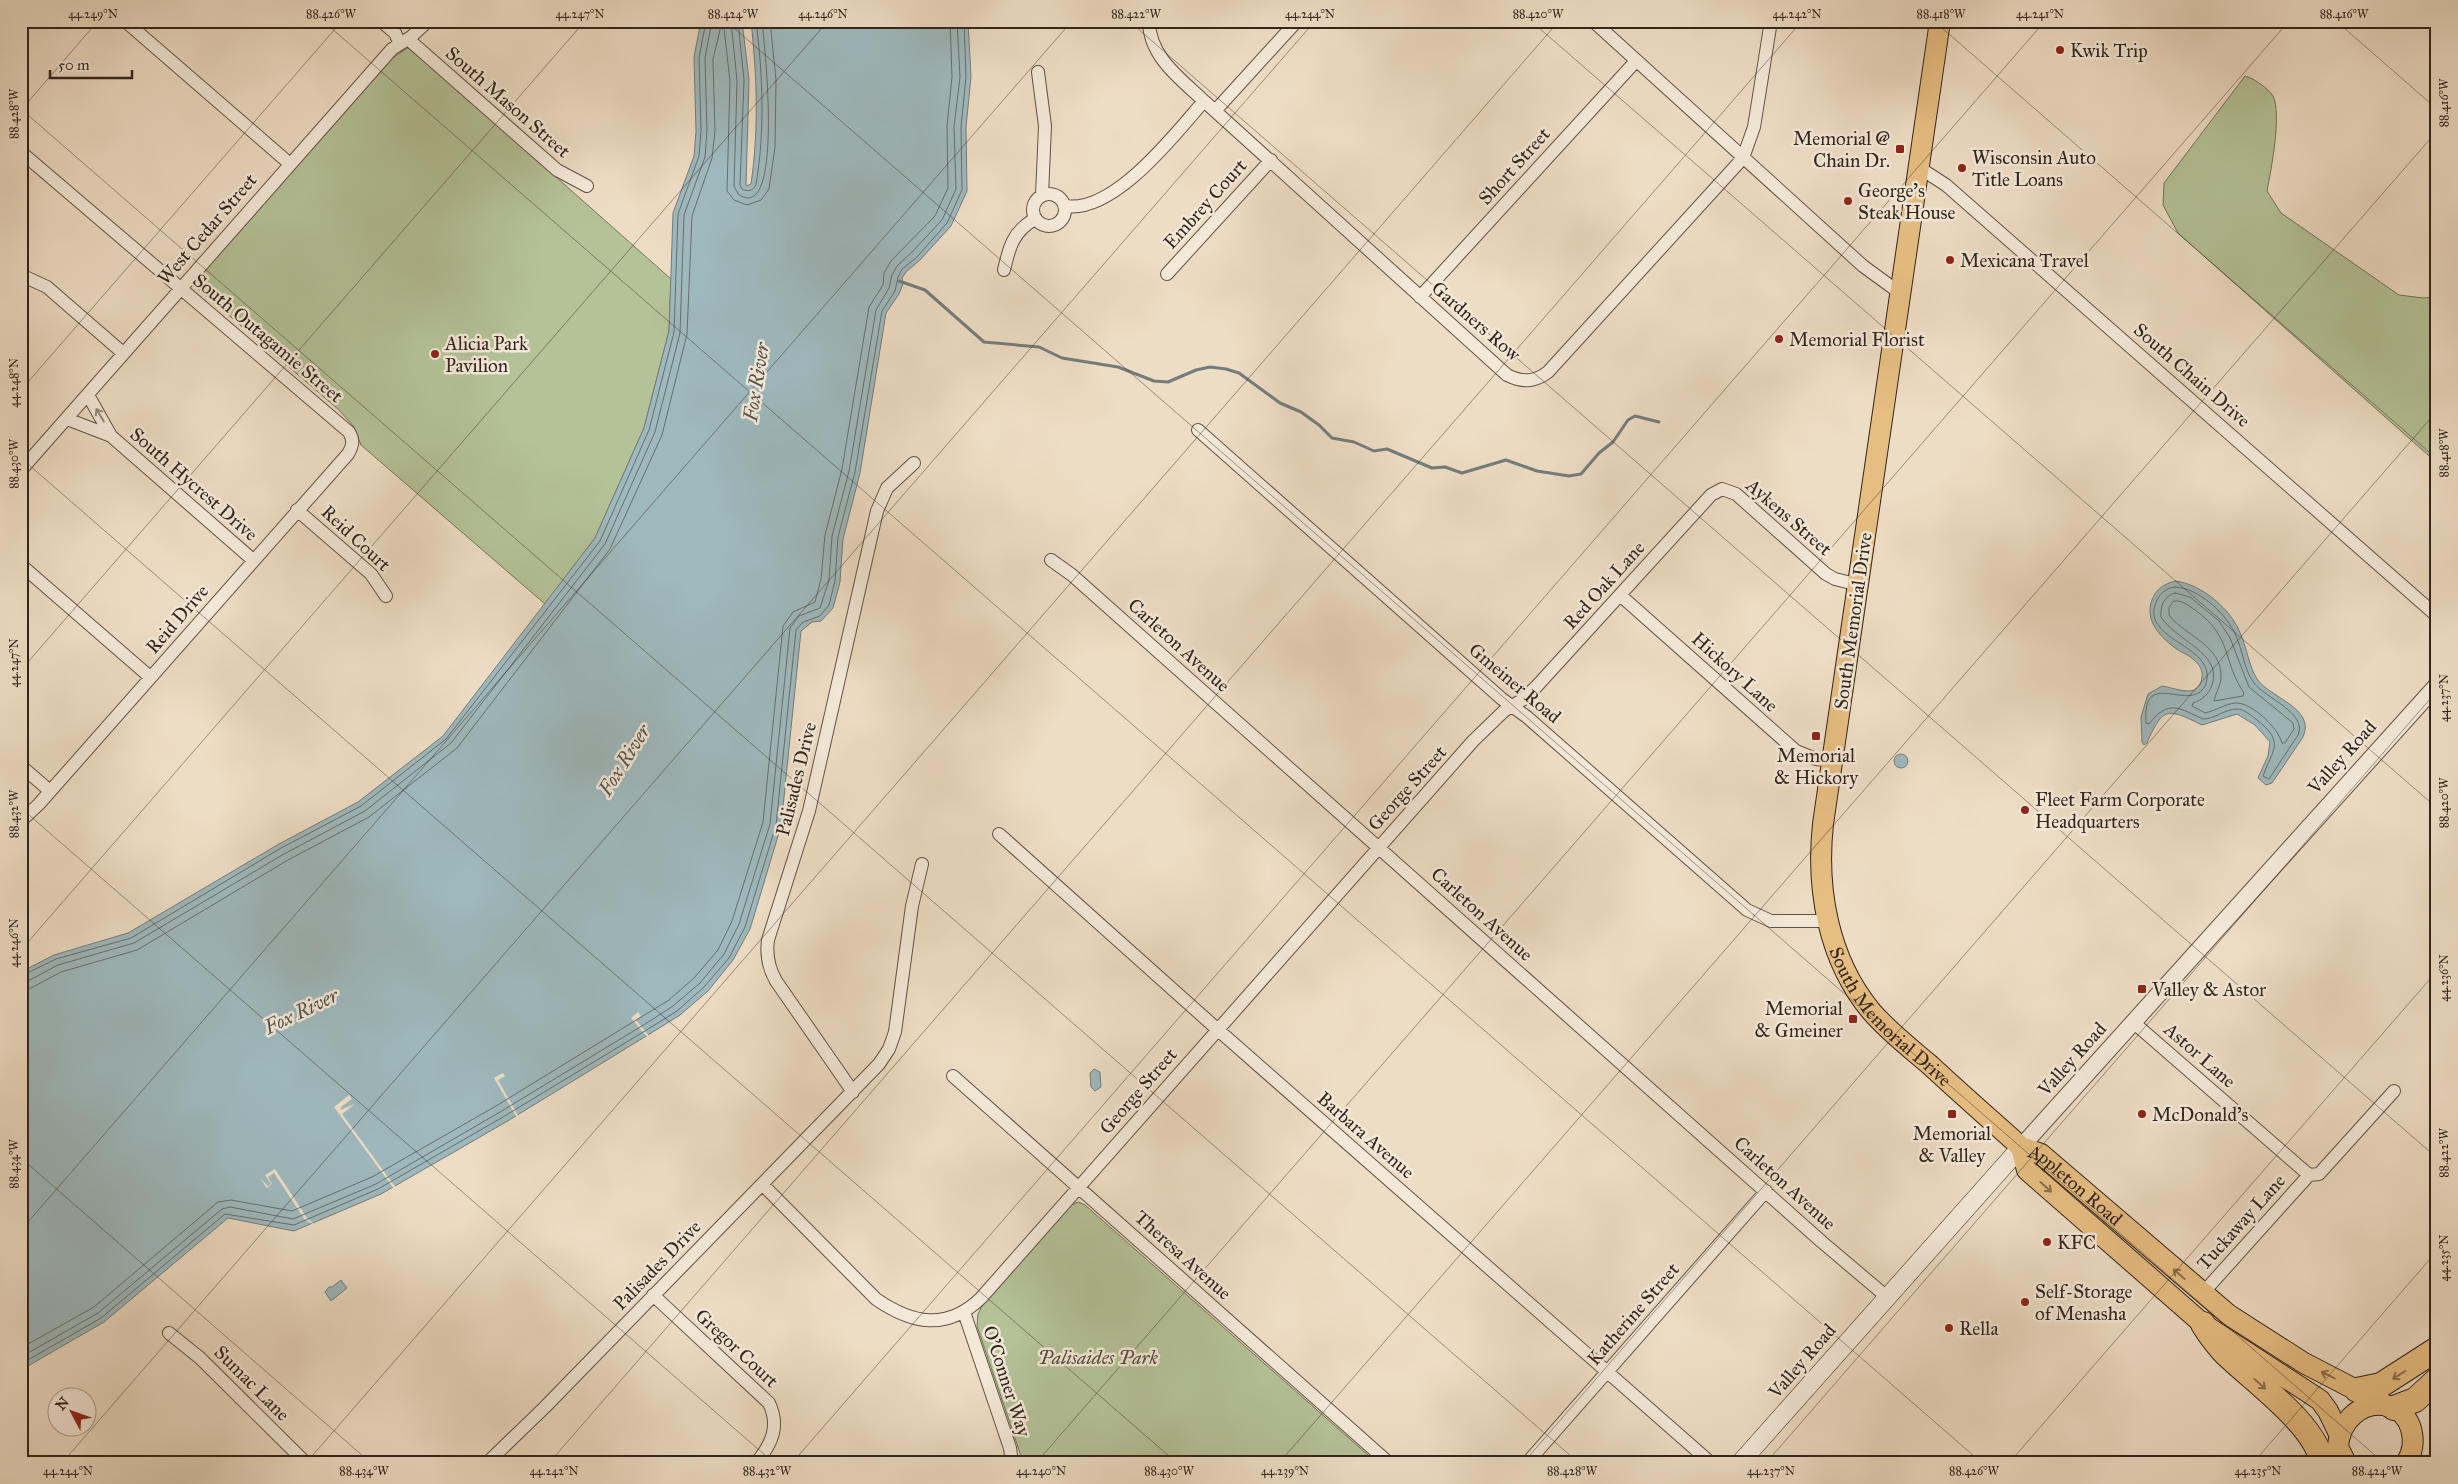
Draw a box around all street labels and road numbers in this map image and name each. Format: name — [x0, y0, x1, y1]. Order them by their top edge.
street label: South Mason Street — [441, 41, 575, 163]
street label: Short Street — [1473, 122, 1555, 209]
street label: Embrey Court — [1159, 154, 1252, 254]
street label: West Cedar Street — [152, 169, 262, 289]
street label: South Outagamie Street — [188, 269, 348, 408]
street label: Gardners Row — [1427, 276, 1526, 366]
street label: South Chain Drive — [2129, 318, 2255, 432]
street label: South Hycrest Drive — [126, 422, 263, 546]
street label: Aykens Street — [1741, 473, 1837, 561]
street label: Reid Court — [316, 500, 396, 576]
street label: South Memorial Drive — [1829, 531, 1877, 711]
street label: Red Oak Lane — [1558, 536, 1650, 634]
street label: Reid Drive — [141, 580, 213, 658]
street label: Carleton Avenue — [1123, 593, 1235, 697]
street label: Hickory Lane — [1687, 627, 1783, 717]
street label: Gmeiner Road — [1464, 638, 1566, 728]
street label: Valley Road — [2302, 715, 2381, 799]
street label: Palisades Drive — [771, 720, 821, 838]
street label: George Street — [1363, 740, 1452, 836]
street label: Carleton Avenue — [1426, 862, 1538, 966]
street label: South Memorial Drive — [1825, 944, 1957, 1091]
street label: Valley Road — [2032, 1017, 2111, 1101]
street label: Astor Lane — [2159, 1017, 2241, 1092]
street label: George Street — [1094, 1043, 1183, 1139]
street label: Barbara Avenue — [1313, 1087, 1419, 1184]
street label: Carleton Avenue — [1729, 1131, 1841, 1235]
street label: Appleton Road — [2024, 1139, 2128, 1230]
street label: Tuckaway Lane — [2192, 1169, 2290, 1275]
street label: Theresa Avenue — [1130, 1205, 1236, 1305]
street label: Palisades Drive — [608, 1215, 706, 1315]
street label: Katherine Street — [1582, 1258, 1684, 1370]
street label: Gregor Court — [690, 1304, 784, 1393]
street label: Valley Road — [1763, 1319, 1841, 1404]
street label: O'Conner Way — [978, 1323, 1036, 1440]
street label: Sumac Lane — [209, 1340, 295, 1426]

